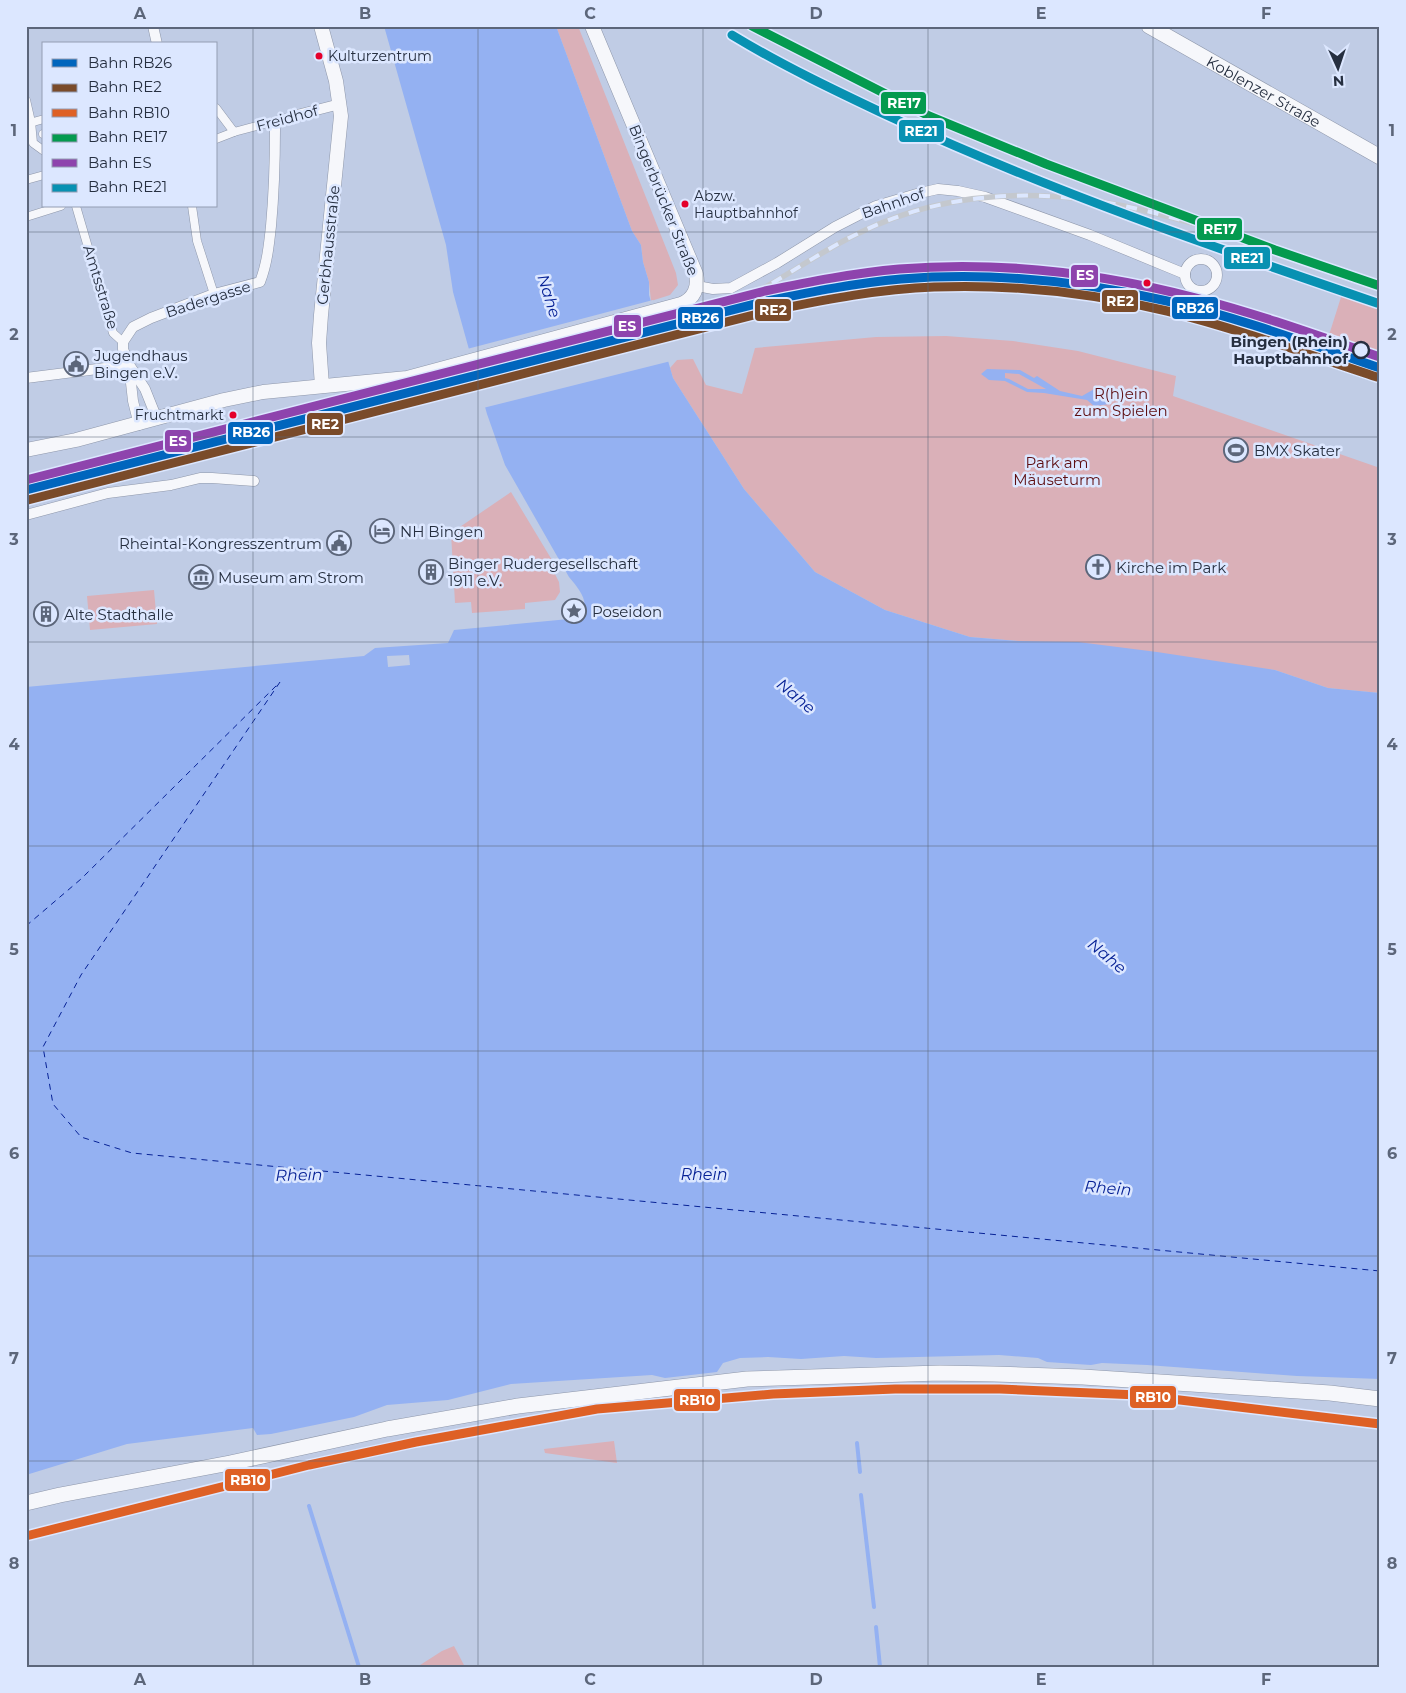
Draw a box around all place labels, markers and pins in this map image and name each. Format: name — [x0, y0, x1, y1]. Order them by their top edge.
place label: Kulturzentrum — [328, 47, 432, 65]
marker: Kulturzentrum — [314, 51, 324, 61]
place label: Abzw. Hauptbahnhof — [694, 187, 799, 222]
marker: Abzw. Hauptbahnhof — [680, 199, 690, 209]
unlabelled marker — [1142, 278, 1152, 288]
place label: Bingen (Rhein) Hauptbahnhof — [1230, 332, 1349, 368]
marker: Bingen (Rhein) Hauptbahnhof — [1352, 341, 1370, 359]
place label: Jugendhaus Bingen e.V. — [93, 346, 188, 382]
public building icon: Jugendhaus Bingen e.V. — [63, 351, 89, 377]
place label: Fruchtmarkt — [135, 406, 224, 424]
marker: Fruchtmarkt — [228, 410, 238, 420]
sports icon: BMX Skater — [1223, 437, 1249, 463]
place label: BMX Skater — [1254, 441, 1341, 460]
hotel icon: NH Bingen — [369, 518, 395, 544]
place label: NH Bingen — [400, 522, 483, 541]
public building icon: Rheintal-Kongresszentrum — [326, 530, 352, 556]
place label: Rheintal-Kongresszentrum — [119, 534, 322, 553]
place label: Binger Rudergesellschaft 1911 e.V. — [448, 554, 638, 590]
church icon: Kirche im Park — [1085, 554, 1111, 580]
place label: Kirche im Park — [1116, 558, 1226, 577]
building icon: Binger Rudergesellschaft 1911 e.V. — [418, 559, 444, 585]
museum icon: Museum am Strom — [188, 564, 214, 590]
place label: Museum am Strom — [218, 568, 364, 587]
place icon: Poseidon — [561, 598, 587, 624]
building icon: Alte Stadthalle — [33, 601, 59, 627]
place label: Poseidon — [592, 602, 662, 621]
place label: Alte Stadthalle — [64, 605, 174, 624]

